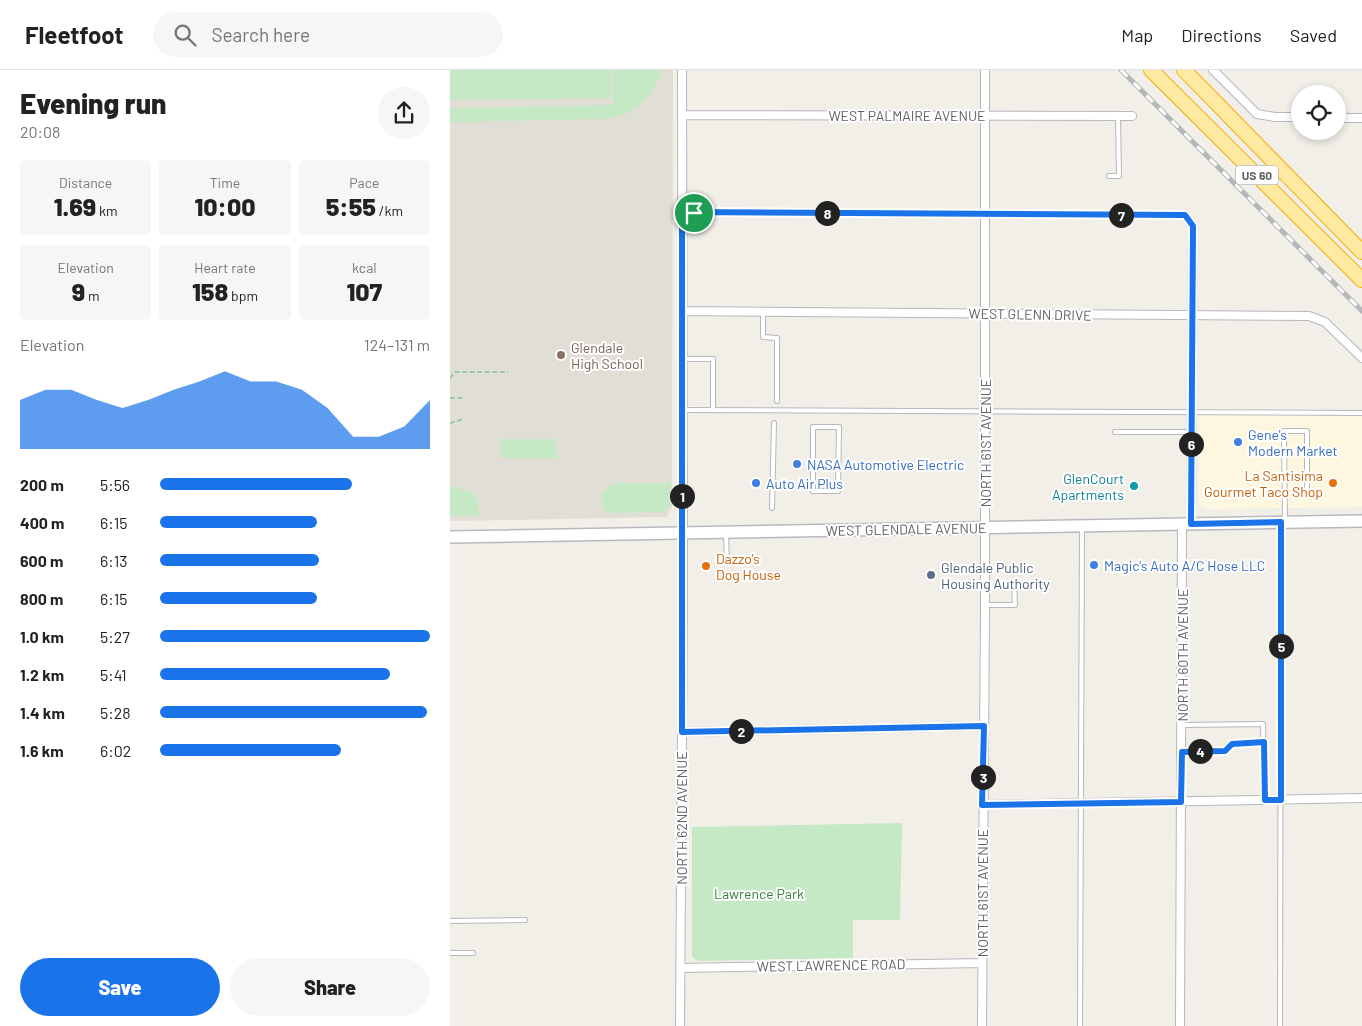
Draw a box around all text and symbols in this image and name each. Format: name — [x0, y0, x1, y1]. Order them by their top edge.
search box — [153, 12, 503, 57]
text: Fleetfoot — [25, 20, 123, 49]
icon: search — [171, 21, 199, 49]
text: Search here — [211, 23, 310, 46]
text: Map — [1121, 24, 1153, 46]
text: Directions — [1181, 24, 1262, 46]
text: Saved — [1290, 24, 1337, 46]
map controls — [1291, 85, 1346, 140]
button: locate — [1291, 85, 1346, 140]
text: Evening run — [20, 86, 166, 120]
button: share — [378, 87, 430, 139]
street label: WEST PALMAIRE AVENUE — [829, 107, 985, 124]
text: 20:08 — [20, 122, 60, 141]
road number: US 60 — [1236, 166, 1278, 184]
text: Distance — [59, 174, 112, 191]
text: Time — [210, 174, 240, 191]
text: Pace — [349, 174, 379, 191]
text: 1.69 — [54, 191, 96, 221]
text: 10:00 — [194, 191, 256, 221]
text: 5:55 — [326, 191, 376, 221]
pin — [673, 192, 715, 234]
icon: arrive — [680, 199, 708, 227]
pin: 8 — [814, 200, 840, 226]
text: km — [96, 202, 118, 219]
text: /km — [376, 202, 403, 219]
pin: 7 — [1108, 202, 1134, 228]
text: 8 — [824, 205, 831, 222]
text: 7 — [1118, 207, 1125, 224]
text: Elevation — [57, 259, 114, 276]
text: Heart rate — [194, 259, 256, 276]
text: kcal — [352, 259, 377, 276]
text: 9 — [72, 276, 85, 306]
text: 158 — [192, 276, 228, 306]
text: 107 — [346, 276, 382, 306]
text: m — [85, 287, 100, 304]
text: bpm — [228, 287, 258, 304]
street label: WEST GLENN DRIVE — [968, 304, 1092, 324]
text: Elevation — [20, 335, 84, 354]
text: 124–131 m — [364, 335, 430, 354]
place label: Glendale High School — [571, 339, 643, 372]
marker: Glendale High School — [555, 349, 567, 361]
street label: NORTH 61ST AVENUE — [977, 379, 994, 507]
place label: Gene's Modern Market — [1248, 426, 1338, 459]
pin: 6 — [1178, 432, 1204, 456]
text: 6 — [1188, 436, 1195, 453]
marker: Gene's Modern Market — [1232, 436, 1244, 448]
place label: NASA Automotive Electric — [807, 456, 964, 473]
marker: NASA Automotive Electric — [791, 458, 803, 470]
place label: La Santisima Gourmet Taco Shop — [1204, 467, 1323, 500]
place label: GlenCourt Apartments — [1052, 470, 1124, 503]
text: 200 m — [20, 475, 64, 494]
text: 5:56 — [100, 475, 130, 494]
place label: Auto Air Plus — [766, 475, 843, 492]
marker: Auto Air Plus — [750, 477, 762, 489]
marker: La Santisima Gourmet Taco Shop — [1327, 477, 1339, 489]
marker: GlenCourt Apartments — [1128, 480, 1140, 492]
pin: 1 — [670, 484, 694, 508]
text: 1 — [680, 488, 685, 505]
text: 400 m — [20, 513, 64, 532]
text: 6:15 — [100, 513, 128, 532]
street label: WEST GLENDALE AVENUE — [825, 519, 987, 539]
place label: Dazzo's Dog House — [716, 550, 781, 583]
text: 600 m — [20, 551, 63, 570]
text: 6:13 — [100, 551, 128, 570]
place label: Magic's Auto A/C Hose LLC — [1104, 557, 1265, 574]
place label: Glendale Public Housing Authority — [941, 559, 1050, 592]
marker: Magic's Auto A/C Hose LLC — [1088, 559, 1100, 571]
marker: Dazzo's Dog House — [700, 560, 712, 572]
marker: Glendale Public Housing Authority — [925, 569, 937, 581]
street label: NORTH 60TH AVENUE — [1174, 588, 1191, 722]
text: 800 m — [20, 589, 63, 608]
text: 6:15 — [100, 589, 128, 608]
text: 1.0 km — [20, 627, 64, 646]
text: 5:27 — [100, 627, 130, 646]
pin: 5 — [1268, 634, 1294, 658]
text: 5 — [1278, 638, 1285, 655]
text: 1.2 km — [20, 665, 64, 684]
text: 5:41 — [100, 665, 127, 684]
text: 1.4 km — [20, 703, 65, 722]
text: 5:28 — [100, 703, 131, 722]
pin: 2 — [728, 718, 754, 744]
text: 2 — [738, 723, 745, 740]
pin: 4 — [1188, 738, 1212, 764]
text: 1.6 km — [20, 741, 64, 760]
text: 6:02 — [100, 741, 131, 760]
text: 4 — [1196, 743, 1205, 760]
street label: NORTH 62ND AVENUE — [673, 751, 690, 885]
pin: 3 — [970, 764, 996, 790]
text: 3 — [980, 769, 987, 786]
street label: NORTH 61ST AVENUE — [974, 829, 991, 957]
park label: Lawrence Park — [714, 885, 804, 902]
street label: WEST LAWRENCE ROAD — [757, 955, 905, 975]
button: Save — [20, 958, 220, 1016]
button: Share — [230, 958, 430, 1016]

